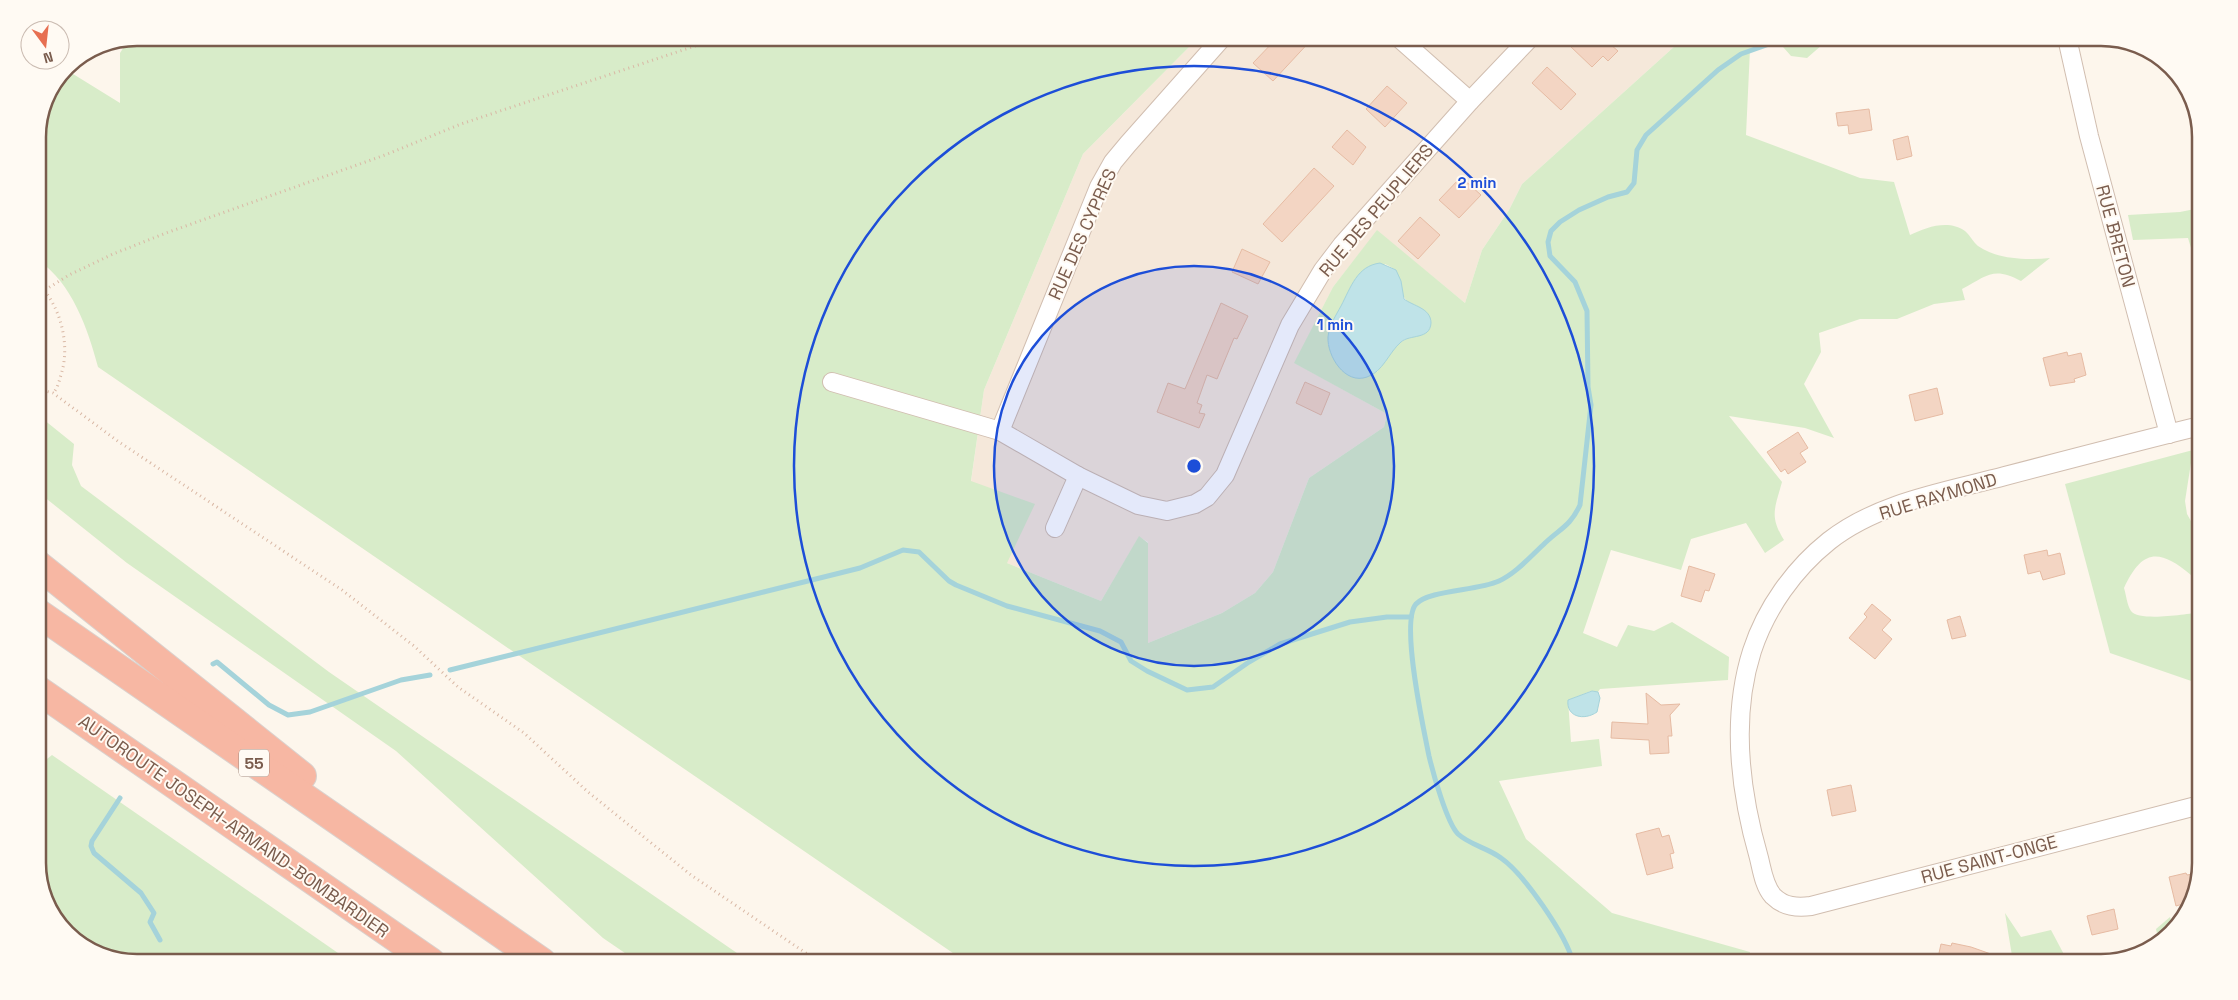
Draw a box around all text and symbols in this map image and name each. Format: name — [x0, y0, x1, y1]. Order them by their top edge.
north arrow — [20, 20, 70, 70]
text: N — [41, 48, 55, 67]
street label: RUE DES PEUPLIERS — [1314, 139, 1438, 281]
street label: RUE DES CYPRES — [1043, 165, 1121, 303]
text: 2 min — [1458, 173, 1496, 192]
street label: RUE BRETON — [2091, 182, 2141, 290]
text: 1 min — [1317, 315, 1353, 334]
centre of rings — [1185, 457, 1203, 475]
street label: RUE RAYMOND — [1876, 467, 2000, 525]
street label: AUTOROUTE JOSEPH-ARMAND-BOMBARDIER — [74, 709, 394, 943]
road number: 55 — [239, 750, 269, 776]
street label: RUE SAINT-ONGE — [1918, 830, 2060, 888]

